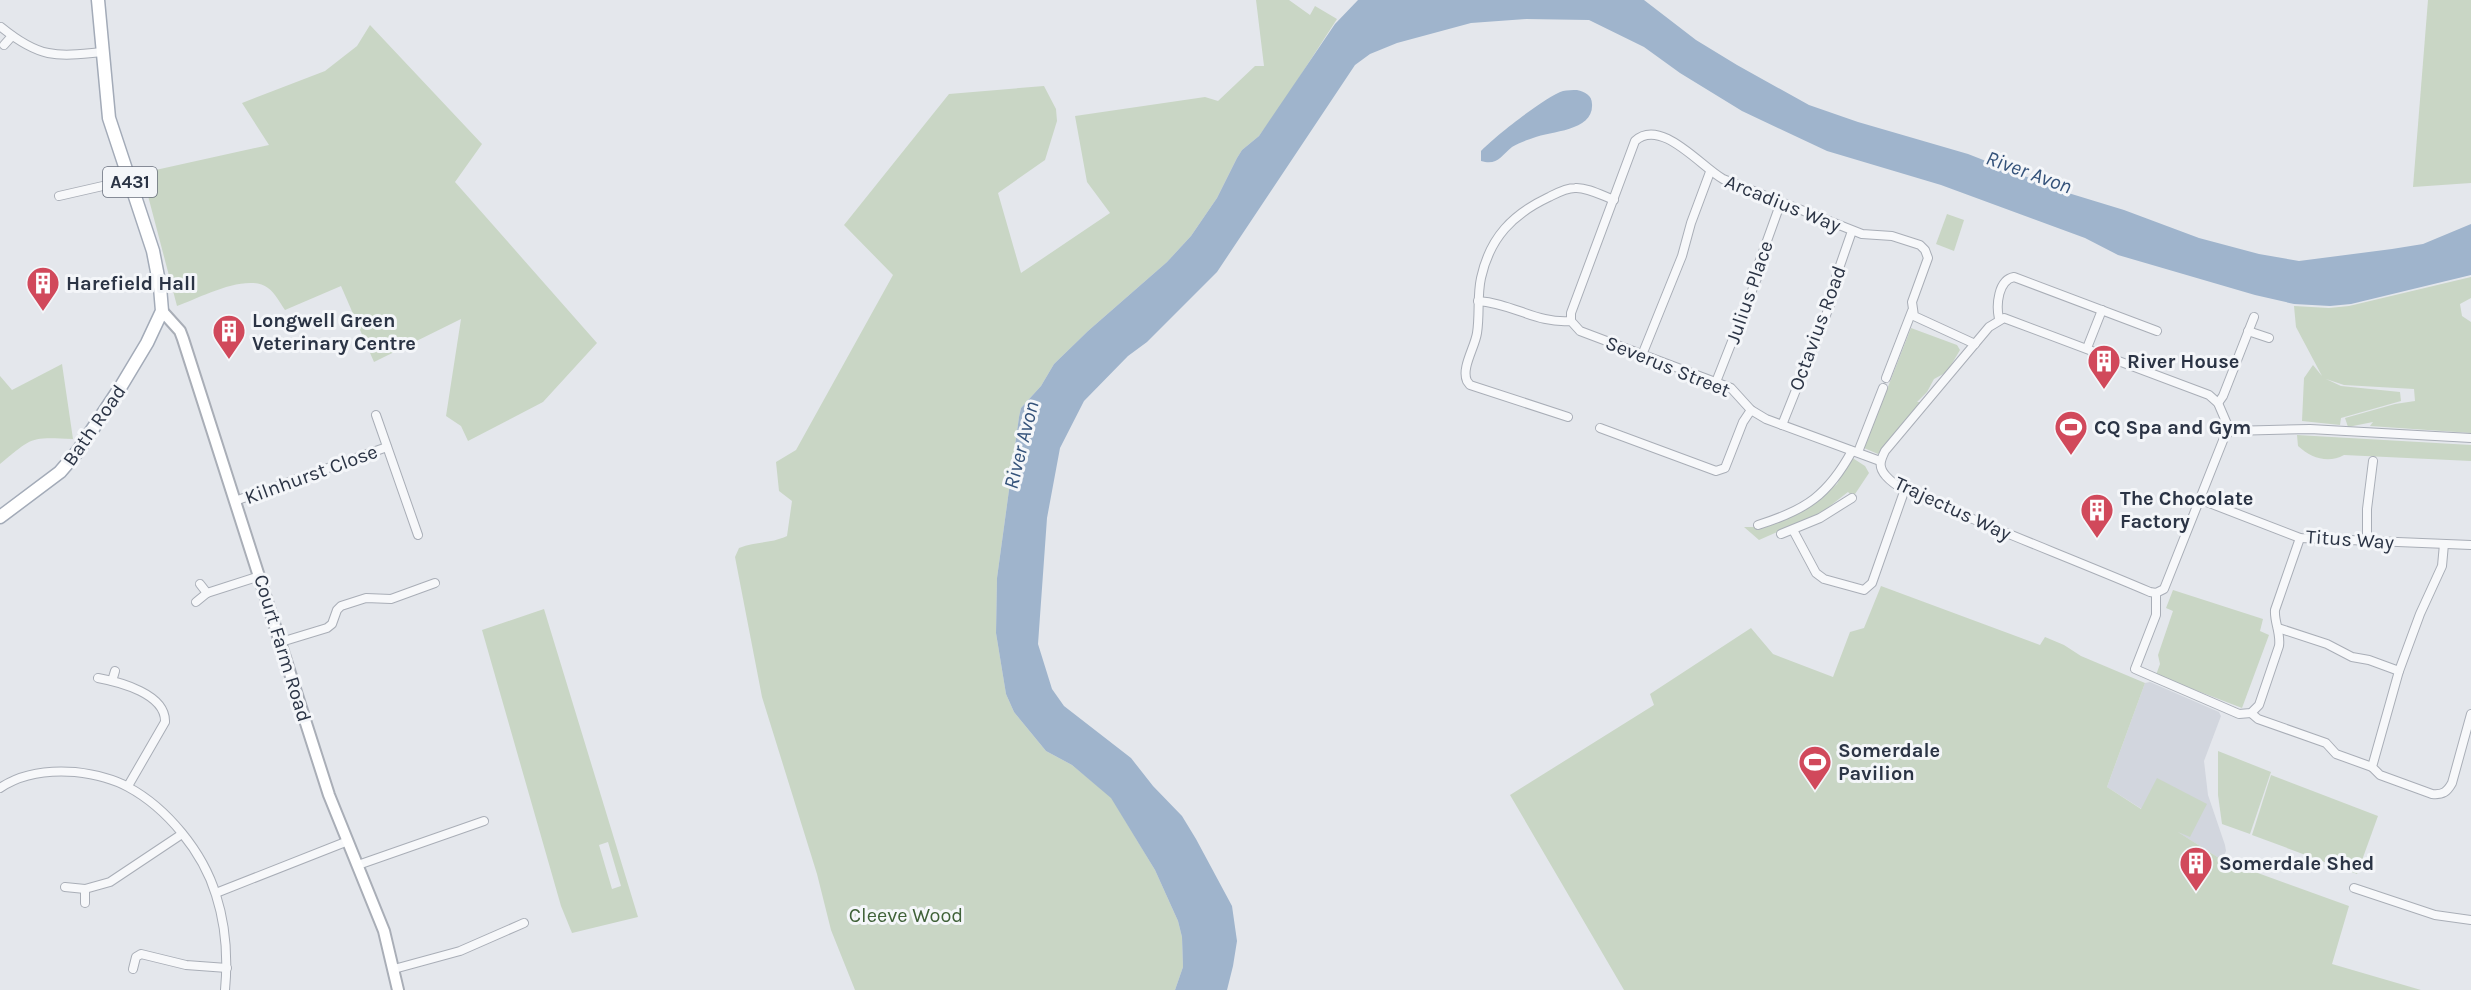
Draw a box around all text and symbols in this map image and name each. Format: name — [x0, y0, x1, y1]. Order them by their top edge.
water label: River Avon — [1983, 145, 2075, 199]
road number: A431 — [103, 167, 157, 197]
street label: Arcadius Way — [1722, 170, 1844, 237]
street label: Julius Place — [1721, 238, 1778, 347]
street label: Octavius Road — [1784, 263, 1851, 394]
building icon: Harefield Hall — [25, 265, 61, 312]
place label: Harefield Hall — [66, 272, 196, 295]
place label: Longwell Green Veterinary Centre — [252, 309, 416, 355]
building icon: Longwell Green Veterinary Centre — [211, 313, 247, 360]
street label: Severus Street — [1602, 331, 1734, 402]
building icon: River House — [2086, 343, 2122, 390]
place label: River House — [2127, 350, 2239, 373]
street label: Bath Road — [58, 380, 131, 470]
water label: River Avon — [998, 399, 1044, 491]
sports icon: CQ Spa and Gym — [2053, 409, 2089, 456]
place label: CQ Spa and Gym — [2094, 416, 2251, 439]
street label: Kilnhurst Close — [242, 440, 381, 509]
street label: Trajectus Way — [1891, 471, 2015, 546]
place label: The Chocolate Factory — [2120, 487, 2253, 533]
building icon: The Chocolate Factory — [2079, 492, 2115, 539]
street label: Titus Way — [2305, 525, 2395, 554]
street label: Court Farm Road — [249, 572, 316, 724]
place label: Somerdale Pavilion — [1838, 739, 1940, 785]
sports icon: Somerdale Pavilion — [1797, 744, 1833, 791]
building icon: Somerdale Shed — [2178, 845, 2214, 892]
place label: Somerdale Shed — [2219, 852, 2374, 875]
park label: Cleeve Wood — [849, 904, 963, 927]

